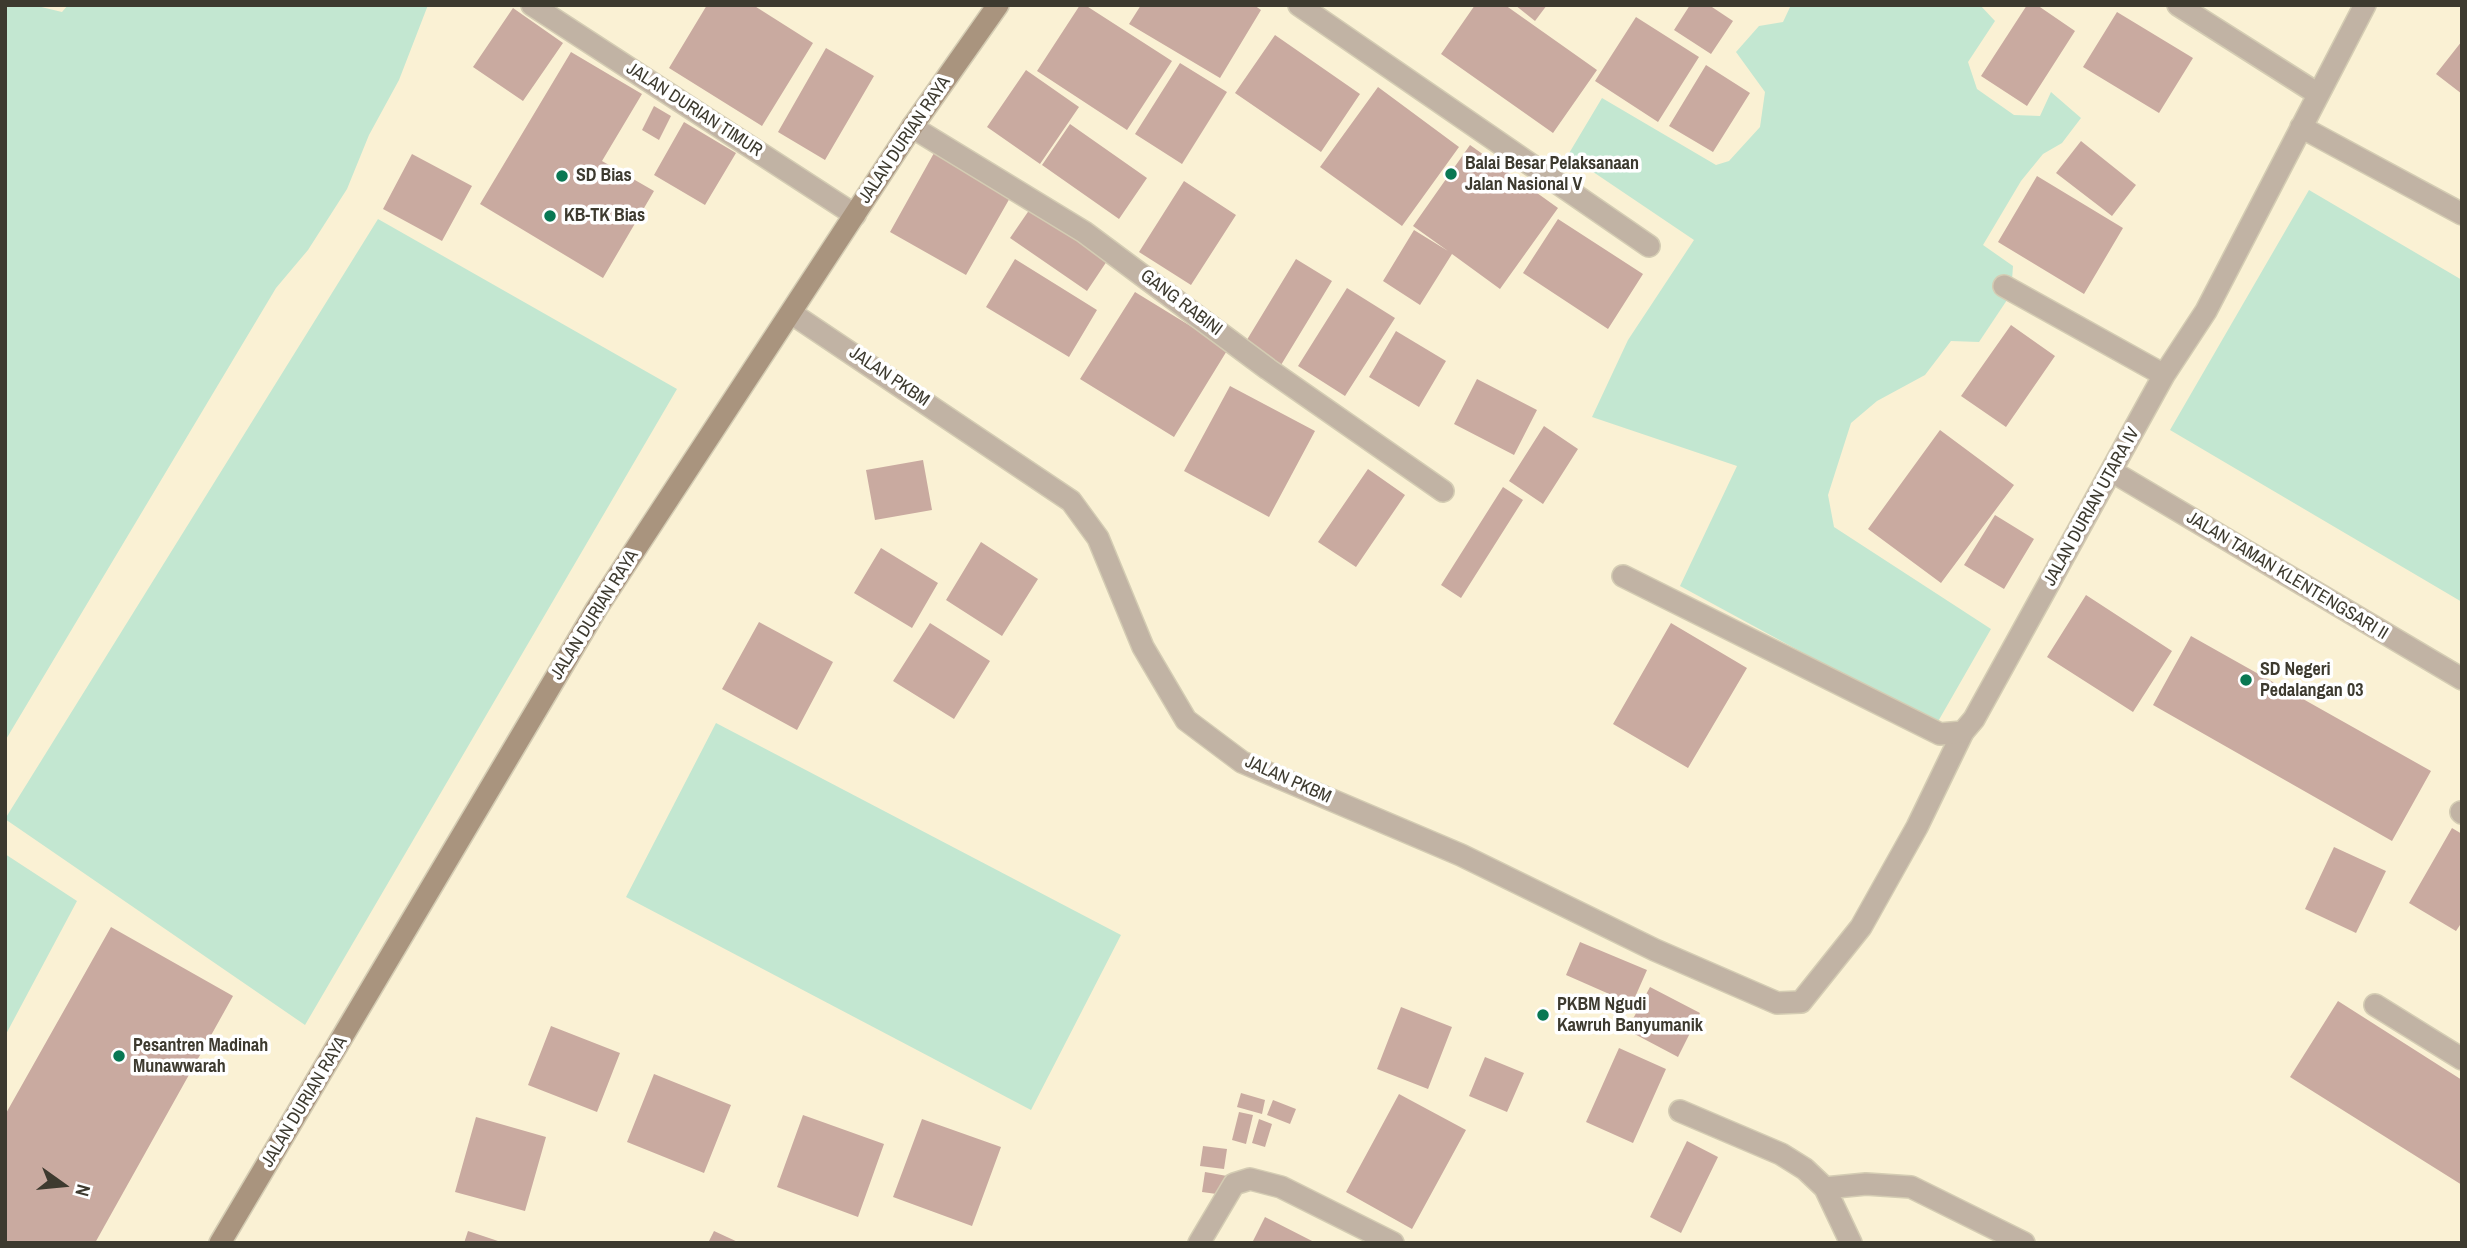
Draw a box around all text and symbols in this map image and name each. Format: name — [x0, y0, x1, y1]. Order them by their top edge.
street label: JALAN DURIAN TIMUR — [622, 58, 766, 162]
street label: JALAN DURIAN RAYA — [854, 72, 956, 208]
place label: Balai Besar Pelaksanaan Jalan Nasional V — [1465, 153, 1639, 196]
place label: SD Bias — [576, 165, 632, 187]
marker: Balai Besar Pelaksanaan Jalan Nasional V — [1443, 166, 1459, 182]
marker: SD Bias — [554, 168, 570, 184]
place label: KB-TK Bias — [564, 205, 645, 227]
marker: KB-TK Bias — [542, 208, 558, 224]
street label: GANG RABINI — [1136, 265, 1226, 341]
street label: JALAN PKBM — [845, 342, 933, 412]
street label: JALAN DURIAN UTARA IV — [2039, 424, 2145, 590]
street label: JALAN TAMAN KLENTENGSARI II — [2182, 507, 2392, 645]
street label: JALAN DURIAN RAYA — [546, 546, 644, 684]
place label: SD Negeri Pedalangan 03 — [2260, 659, 2363, 702]
marker: SD Negeri Pedalangan 03 — [2238, 672, 2254, 688]
street label: JALAN PKBM — [1242, 751, 1334, 809]
place label: PKBM Ngudi Kawruh Banyumanik — [1557, 994, 1703, 1036]
marker: PKBM Ngudi Kawruh Banyumanik — [1535, 1007, 1551, 1023]
street label: JALAN DURIAN RAYA — [257, 1033, 353, 1171]
place label: Pesantren Madinah Munawwarah — [133, 1035, 268, 1078]
marker: Pesantren Madinah Munawwarah — [111, 1048, 127, 1064]
north arrow — [28, 1150, 98, 1220]
text: N — [69, 1182, 97, 1199]

